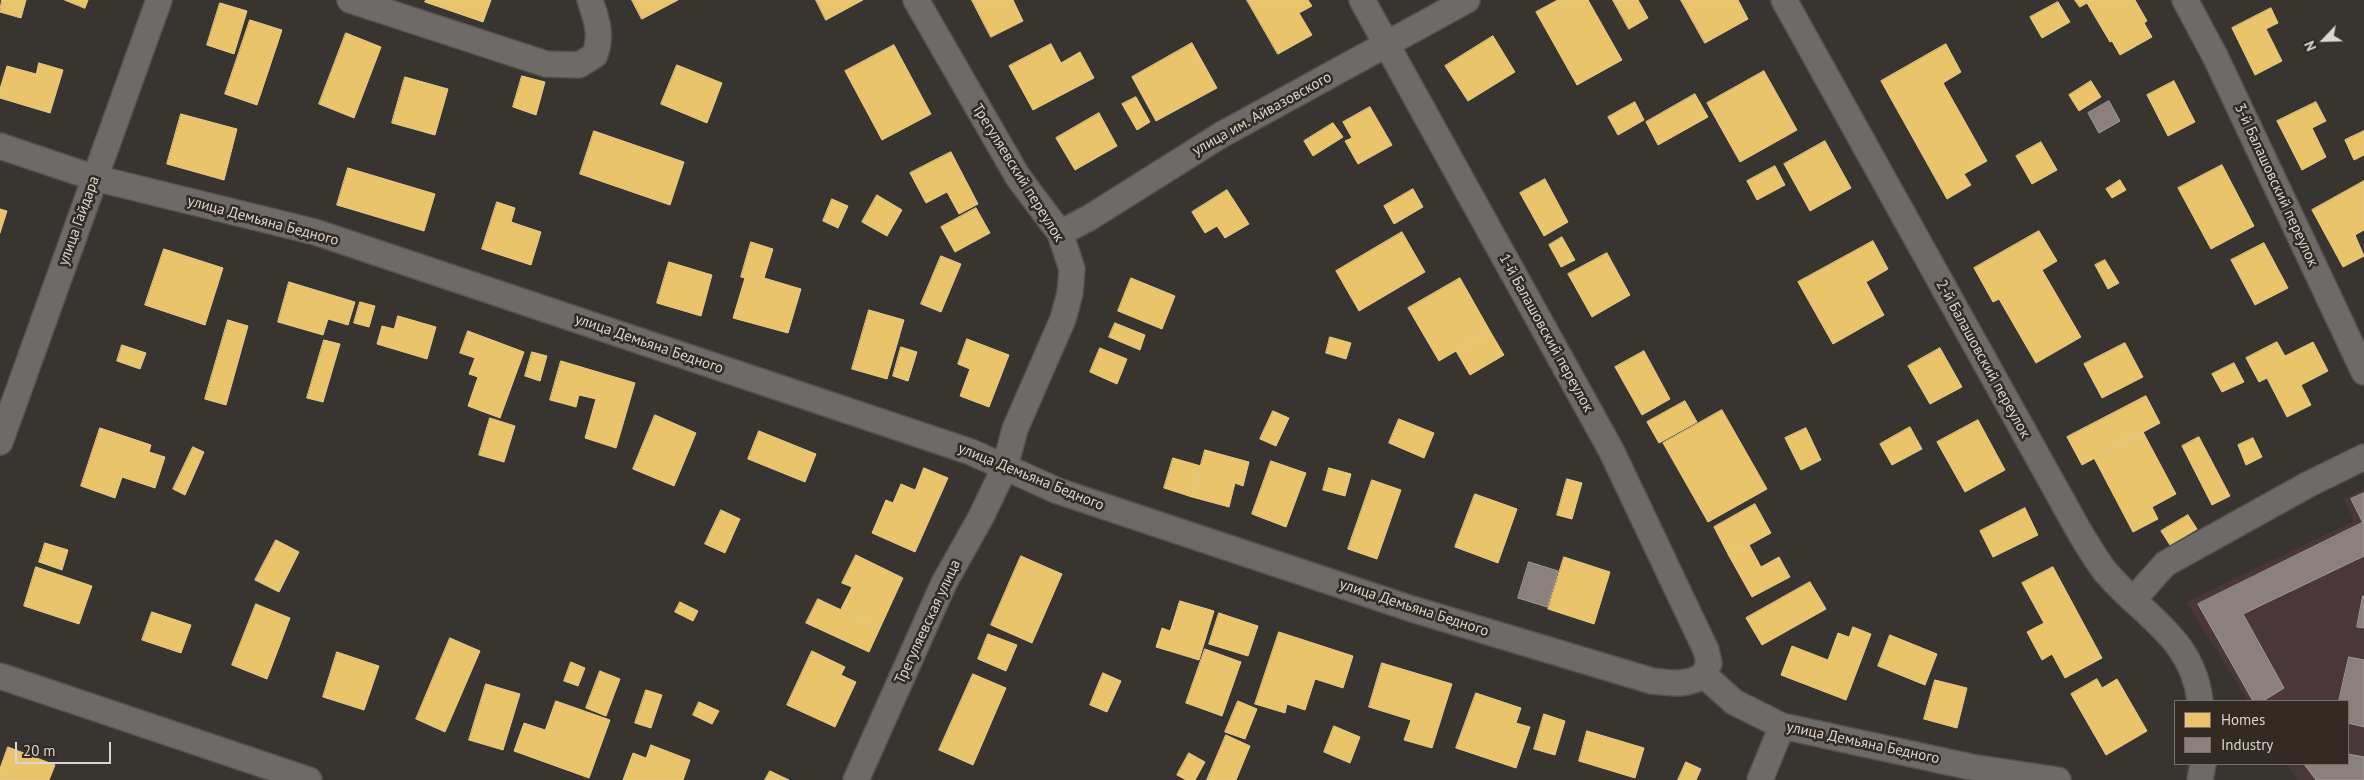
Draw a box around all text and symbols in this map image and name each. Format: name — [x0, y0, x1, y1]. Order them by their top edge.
north arrow — [2299, 15, 2349, 65]
text: N — [2300, 38, 2320, 54]
street label: улица им. Айвазовского — [1189, 68, 1335, 160]
street label: Трегуляевский переулок — [968, 101, 1068, 245]
street label: 3-й Балашовский переулок — [2230, 101, 2322, 269]
street label: улица Гайдара — [54, 174, 104, 268]
street label: улица Демьяна Бедного — [185, 192, 341, 250]
street label: 1-й Балашовский переулок — [1495, 251, 1597, 415]
street label: 2-й Балашовский переулок — [1932, 277, 2034, 441]
street label: улица Демьяна Бедного — [572, 310, 726, 378]
street label: улица Демьяна Бедного — [955, 439, 1107, 515]
street label: Трегуляевская улица — [891, 557, 965, 687]
street label: улица Демьяна Бедного — [1337, 575, 1491, 641]
legend — [2174, 700, 2349, 765]
text: Homes — [2221, 710, 2265, 729]
street label: улица Демьяна Бедного — [1785, 718, 1941, 768]
scale bar — [18, 732, 114, 764]
text: Industry — [2221, 735, 2273, 754]
text: 20 m — [23, 741, 56, 760]

